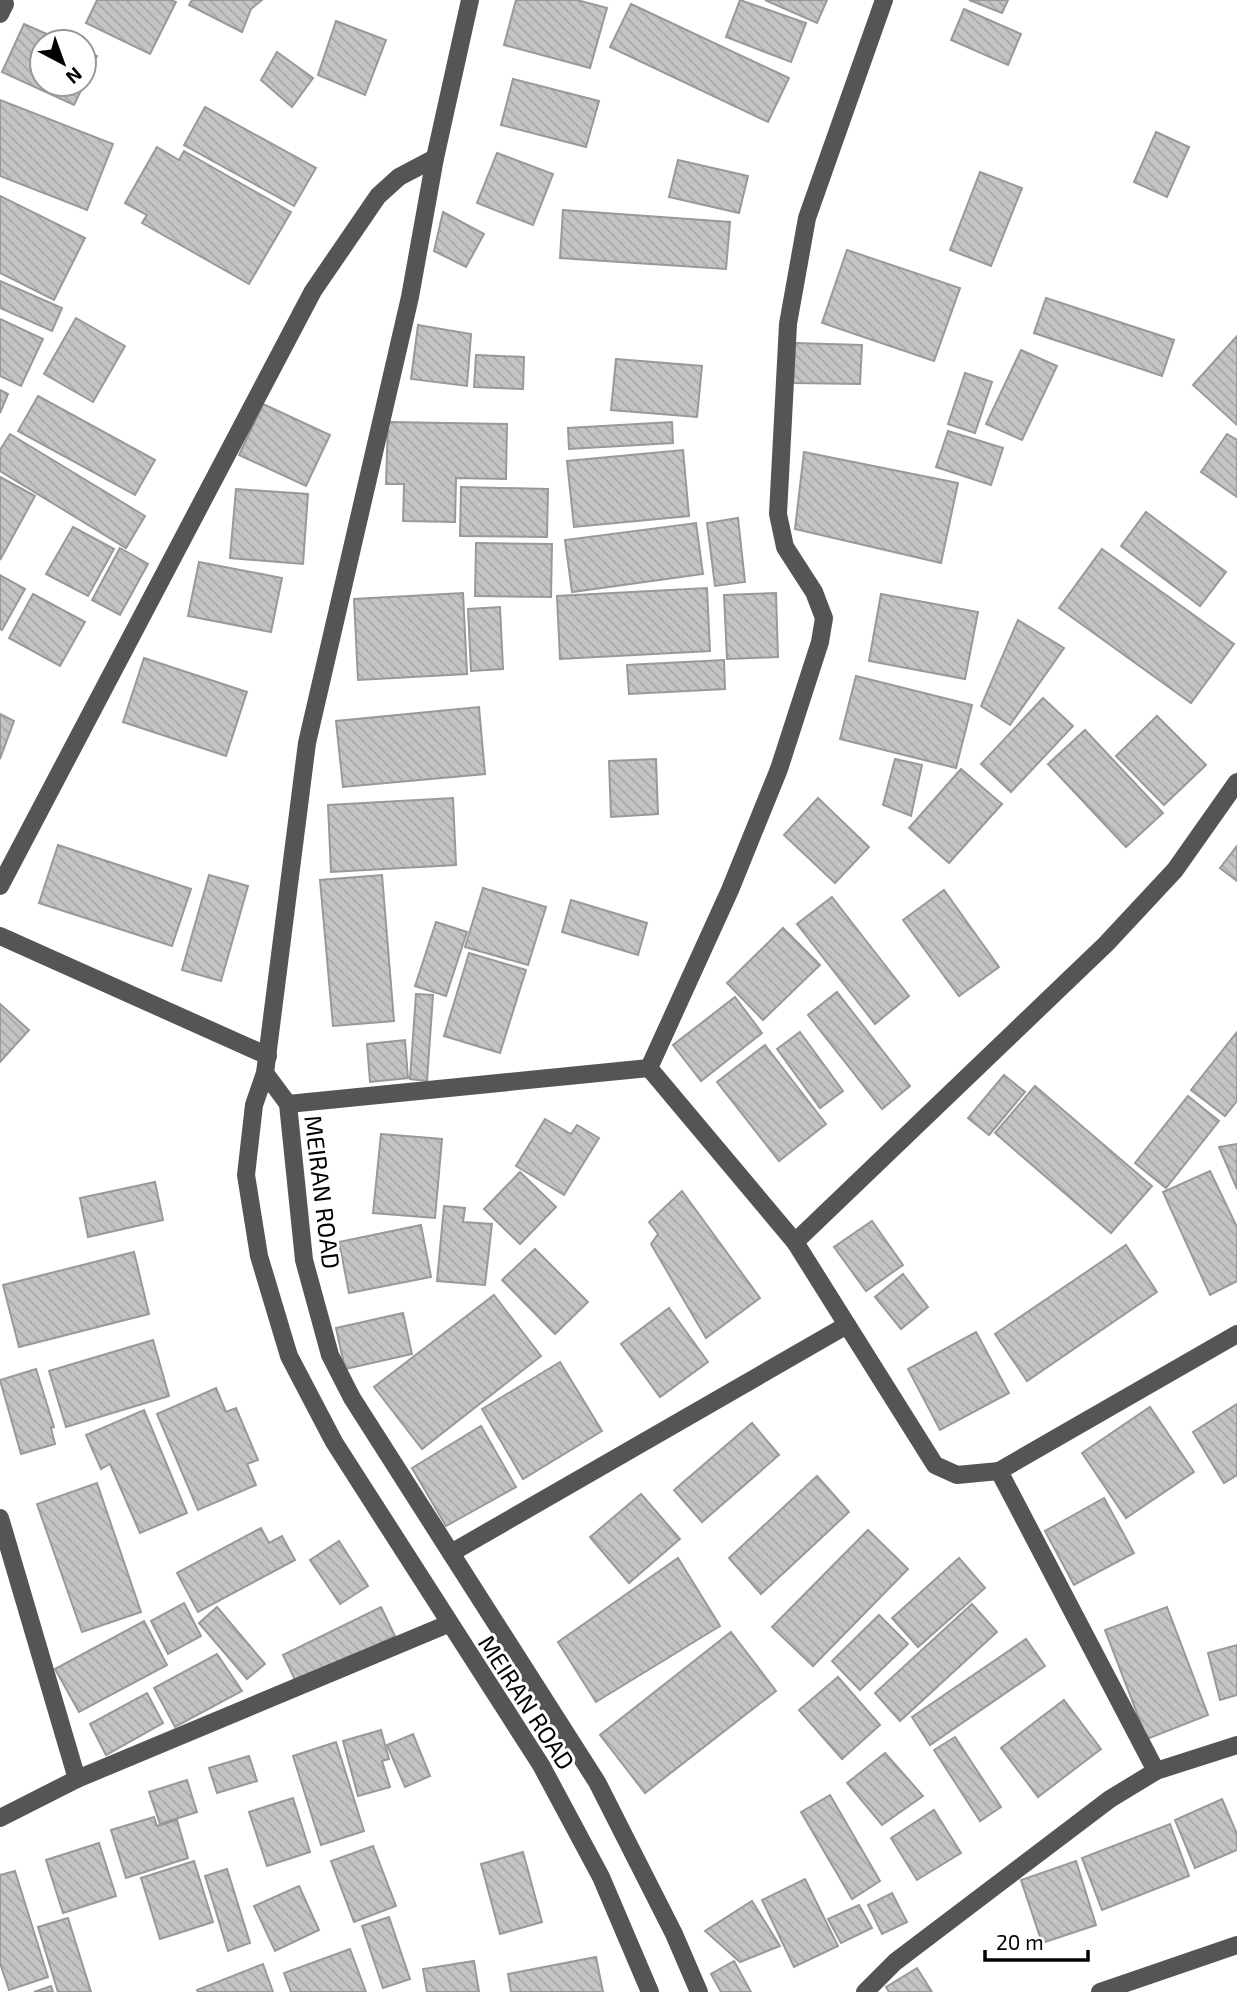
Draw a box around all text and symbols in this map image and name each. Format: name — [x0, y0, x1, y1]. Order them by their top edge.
north arrow — [28, 28, 98, 98]
text: N — [62, 63, 87, 89]
street label: MEIRAN ROAD — [299, 1114, 347, 1270]
street label: MEIRAN ROAD — [473, 1629, 581, 1775]
scale bar — [985, 1918, 1088, 1962]
text: 20 m — [996, 1929, 1044, 1954]

